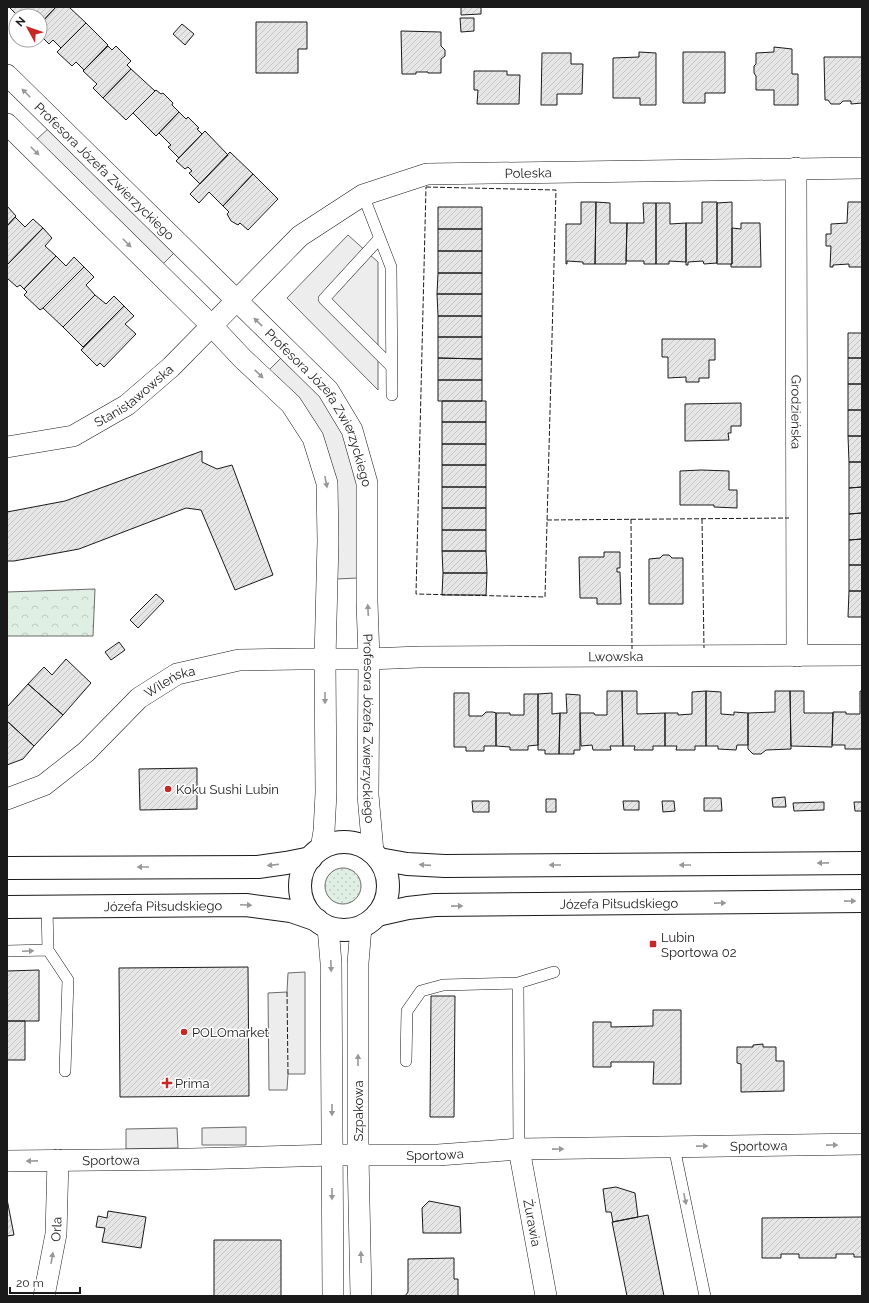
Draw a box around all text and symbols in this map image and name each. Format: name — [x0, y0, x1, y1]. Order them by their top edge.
north arrow — [8, 8, 48, 48]
text: N — [13, 14, 28, 29]
one-way arrow — [21, 88, 30, 98]
street label: Profesora Józefa Zwierzyckiego — [32, 99, 178, 243]
one-way arrow — [30, 147, 40, 156]
street label: Poleska — [505, 165, 552, 180]
one-way arrow — [122, 238, 132, 248]
one-way arrow — [253, 317, 263, 327]
street label: Profesora Józefa Zwierzyckiego — [262, 325, 375, 489]
street label: Stanisławowska — [91, 361, 176, 430]
one-way arrow — [254, 369, 264, 379]
street label: Grodzieńska — [789, 375, 804, 449]
one-way arrow — [323, 476, 329, 488]
one-way arrow — [364, 604, 371, 616]
street label: Profesora Józefa Zwierzyckiego — [360, 633, 378, 824]
street label: Lwowska — [588, 648, 643, 664]
street label: Wileńska — [141, 663, 196, 700]
one-way arrow — [322, 692, 328, 705]
place label: Koku Sushi Lubin — [176, 782, 279, 797]
marker: Koku Sushi Lubin — [163, 784, 173, 794]
one-way arrow — [816, 860, 829, 866]
one-way arrow — [419, 861, 431, 868]
one-way arrow — [679, 861, 691, 868]
one-way arrow — [267, 862, 279, 868]
one-way arrow — [548, 862, 561, 868]
one-way arrow — [136, 864, 149, 870]
street label: Józefa Piłsudskiego — [560, 895, 679, 911]
street label: Józefa Piłsudskiego — [104, 898, 223, 914]
one-way arrow — [844, 898, 857, 904]
one-way arrow — [714, 900, 727, 906]
one-way arrow — [240, 902, 252, 909]
one-way arrow — [451, 903, 464, 909]
place label: Lubin Sportowa 02 — [661, 930, 737, 960]
marker: Lubin Sportowa 02 — [648, 939, 658, 949]
one-way arrow — [22, 947, 34, 954]
one-way arrow — [328, 960, 334, 973]
place label: POLOmarket — [192, 1025, 269, 1040]
marker: POLOmarket — [179, 1027, 189, 1037]
one-way arrow — [355, 1053, 361, 1066]
place label: Prima — [175, 1076, 210, 1091]
marker: Prima — [162, 1078, 172, 1088]
street label: Szpakowa — [351, 1081, 366, 1141]
one-way arrow — [329, 1104, 335, 1117]
street label: Sportowa — [730, 1138, 788, 1153]
one-way arrow — [826, 1141, 838, 1148]
one-way arrow — [696, 1143, 708, 1150]
one-way arrow — [552, 1145, 564, 1152]
street label: Sportowa — [406, 1146, 464, 1163]
street label: Sportowa — [82, 1152, 140, 1168]
one-way arrow — [25, 1158, 38, 1164]
one-way arrow — [329, 1188, 335, 1201]
one-way arrow — [683, 1193, 689, 1205]
street label: Żurawia — [521, 1198, 544, 1248]
street label: Orla — [47, 1216, 64, 1243]
one-way arrow — [358, 1250, 364, 1263]
one-way arrow — [49, 1252, 55, 1264]
scale bar — [10, 1269, 80, 1295]
text: 20 m — [16, 1276, 44, 1290]

